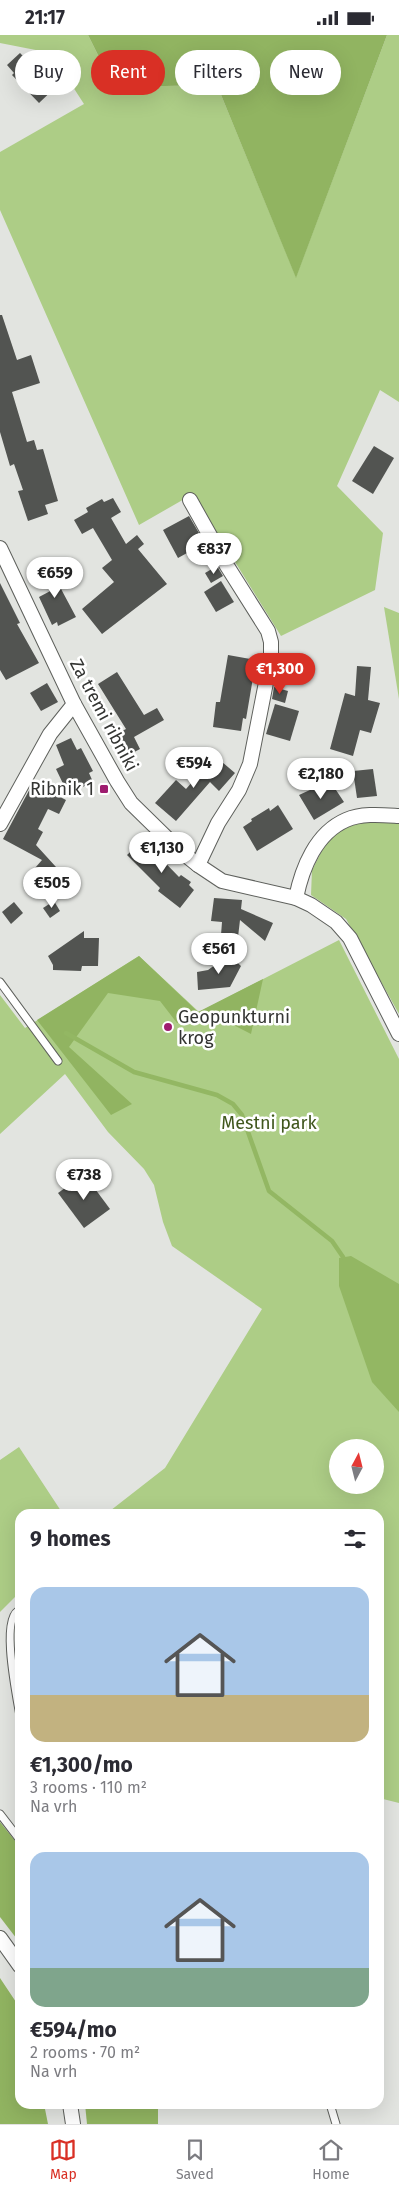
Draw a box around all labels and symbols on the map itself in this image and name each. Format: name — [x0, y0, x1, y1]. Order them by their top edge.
pin: €837 — [184, 533, 244, 575]
pin: €659 — [25, 557, 85, 599]
pin: €1,300 — [239, 653, 321, 695]
street label: Za tremi ribniki — [65, 655, 143, 775]
pin: €594 — [164, 747, 224, 789]
pin: €2,180 — [280, 757, 362, 800]
place label: Ribnik 1 — [30, 778, 94, 800]
marker: Ribnik 1 — [98, 783, 110, 795]
pin: €1,130 — [121, 831, 203, 874]
pin: €505 — [22, 867, 82, 909]
pin: €561 — [189, 933, 249, 975]
place label: Geopunkturni krog — [178, 1006, 290, 1049]
marker: Geopunkturni krog — [162, 1021, 174, 1033]
park label: Mestni park — [221, 1112, 318, 1134]
pin: €738 — [54, 1159, 114, 1201]
north arrow — [329, 1439, 384, 1494]

